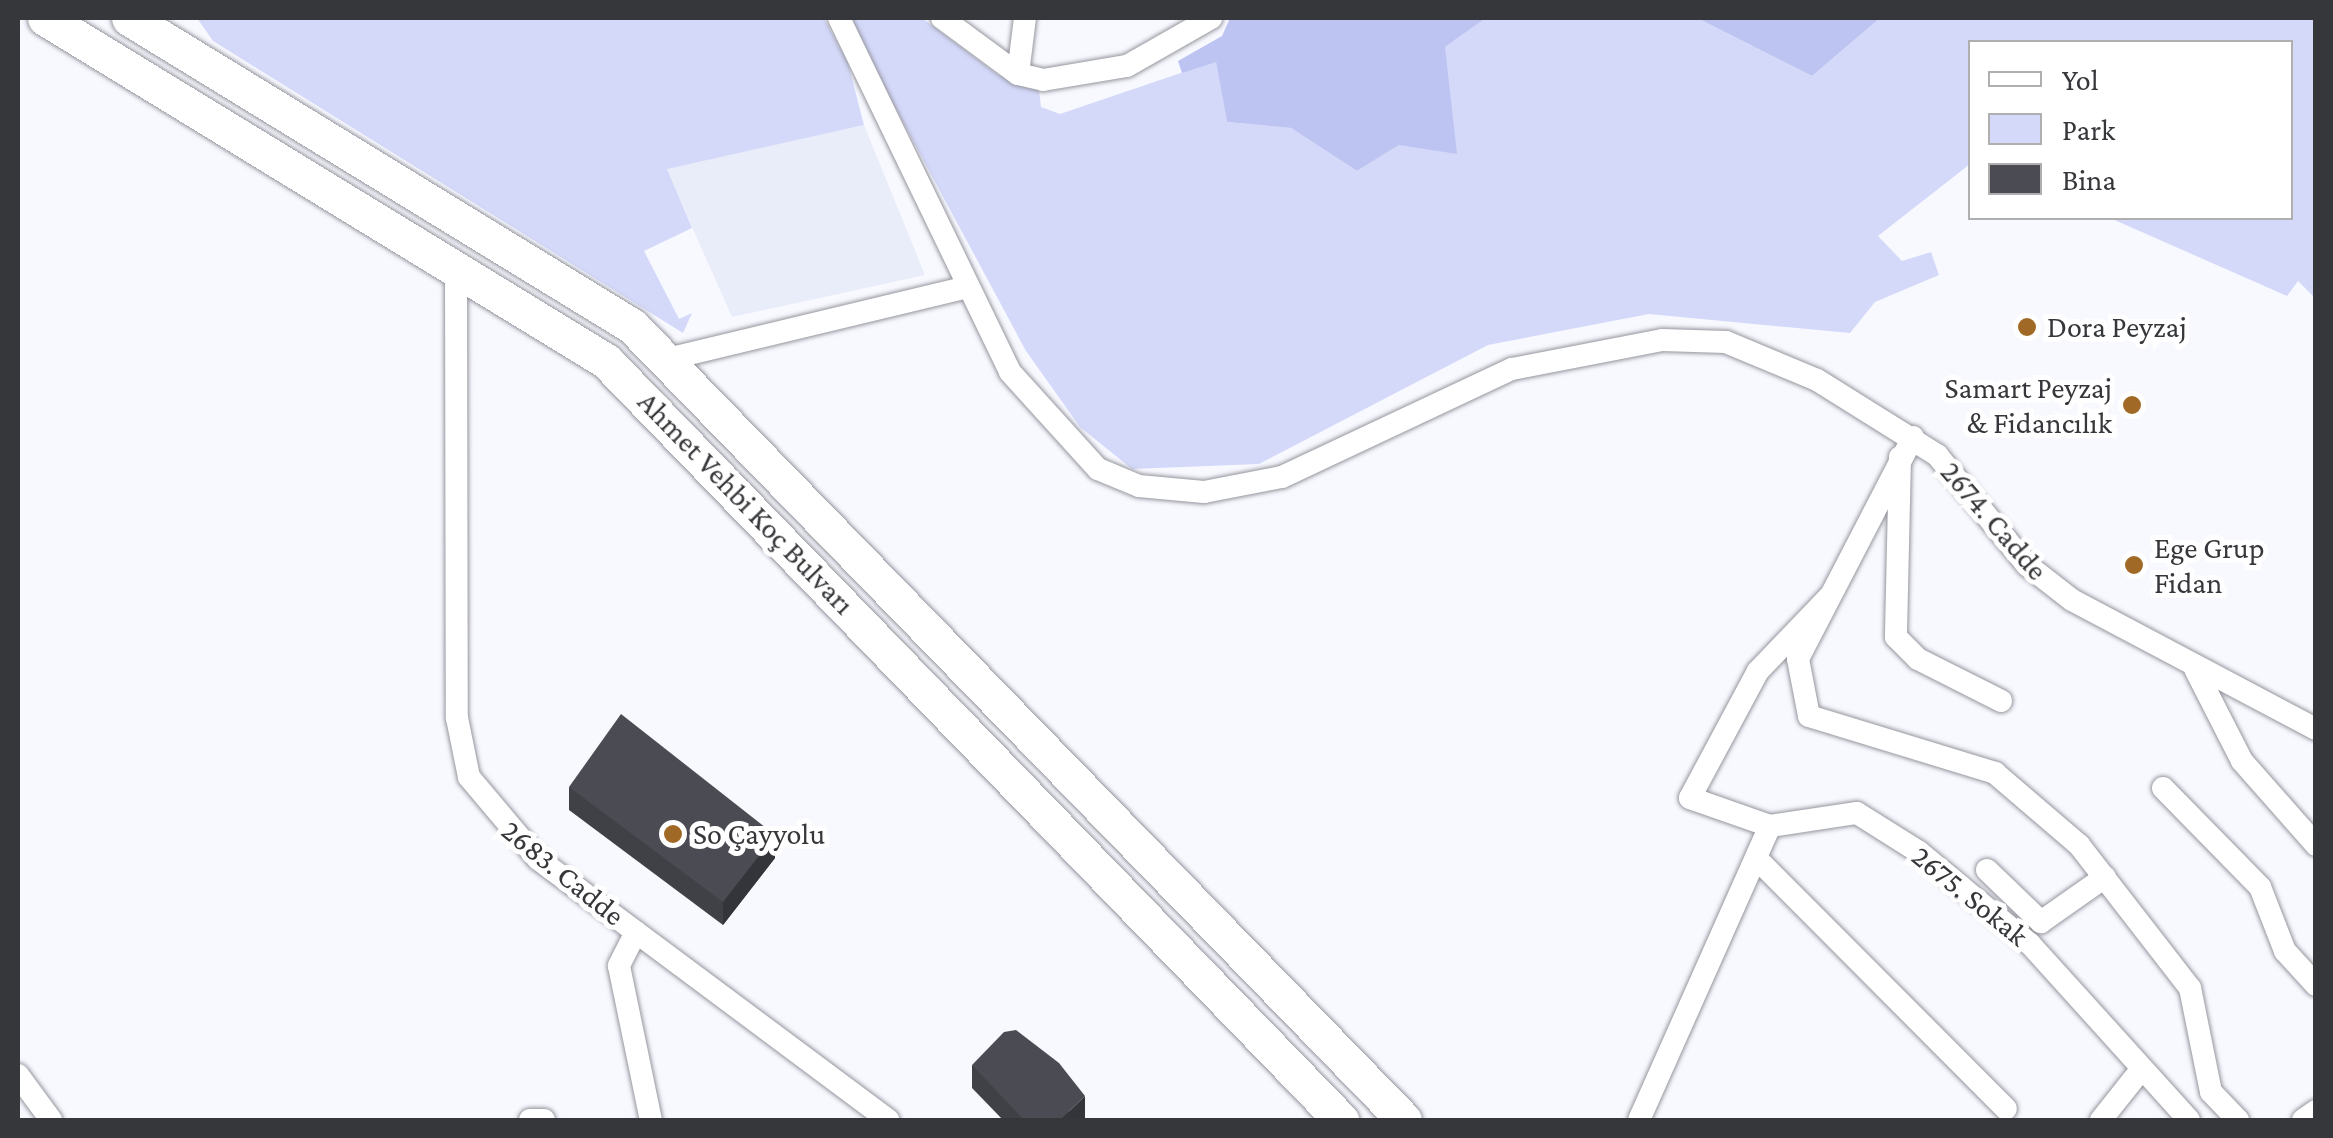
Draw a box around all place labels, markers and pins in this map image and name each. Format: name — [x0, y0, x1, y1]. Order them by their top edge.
place label: Dora Peyzaj — [2047, 309, 2187, 345]
marker: Dora Peyzaj — [2016, 316, 2038, 338]
place label: Samart Peyzaj & Fidancılık — [1945, 370, 2112, 440]
marker: Samart Peyzaj & Fidancılık — [2121, 394, 2143, 416]
place label: Ege Grup Fidan — [2154, 530, 2264, 600]
marker: Ege Grup Fidan — [2123, 554, 2145, 576]
place label: So Çayyolu — [693, 816, 825, 852]
marker: So Çayyolu — [662, 823, 684, 845]

